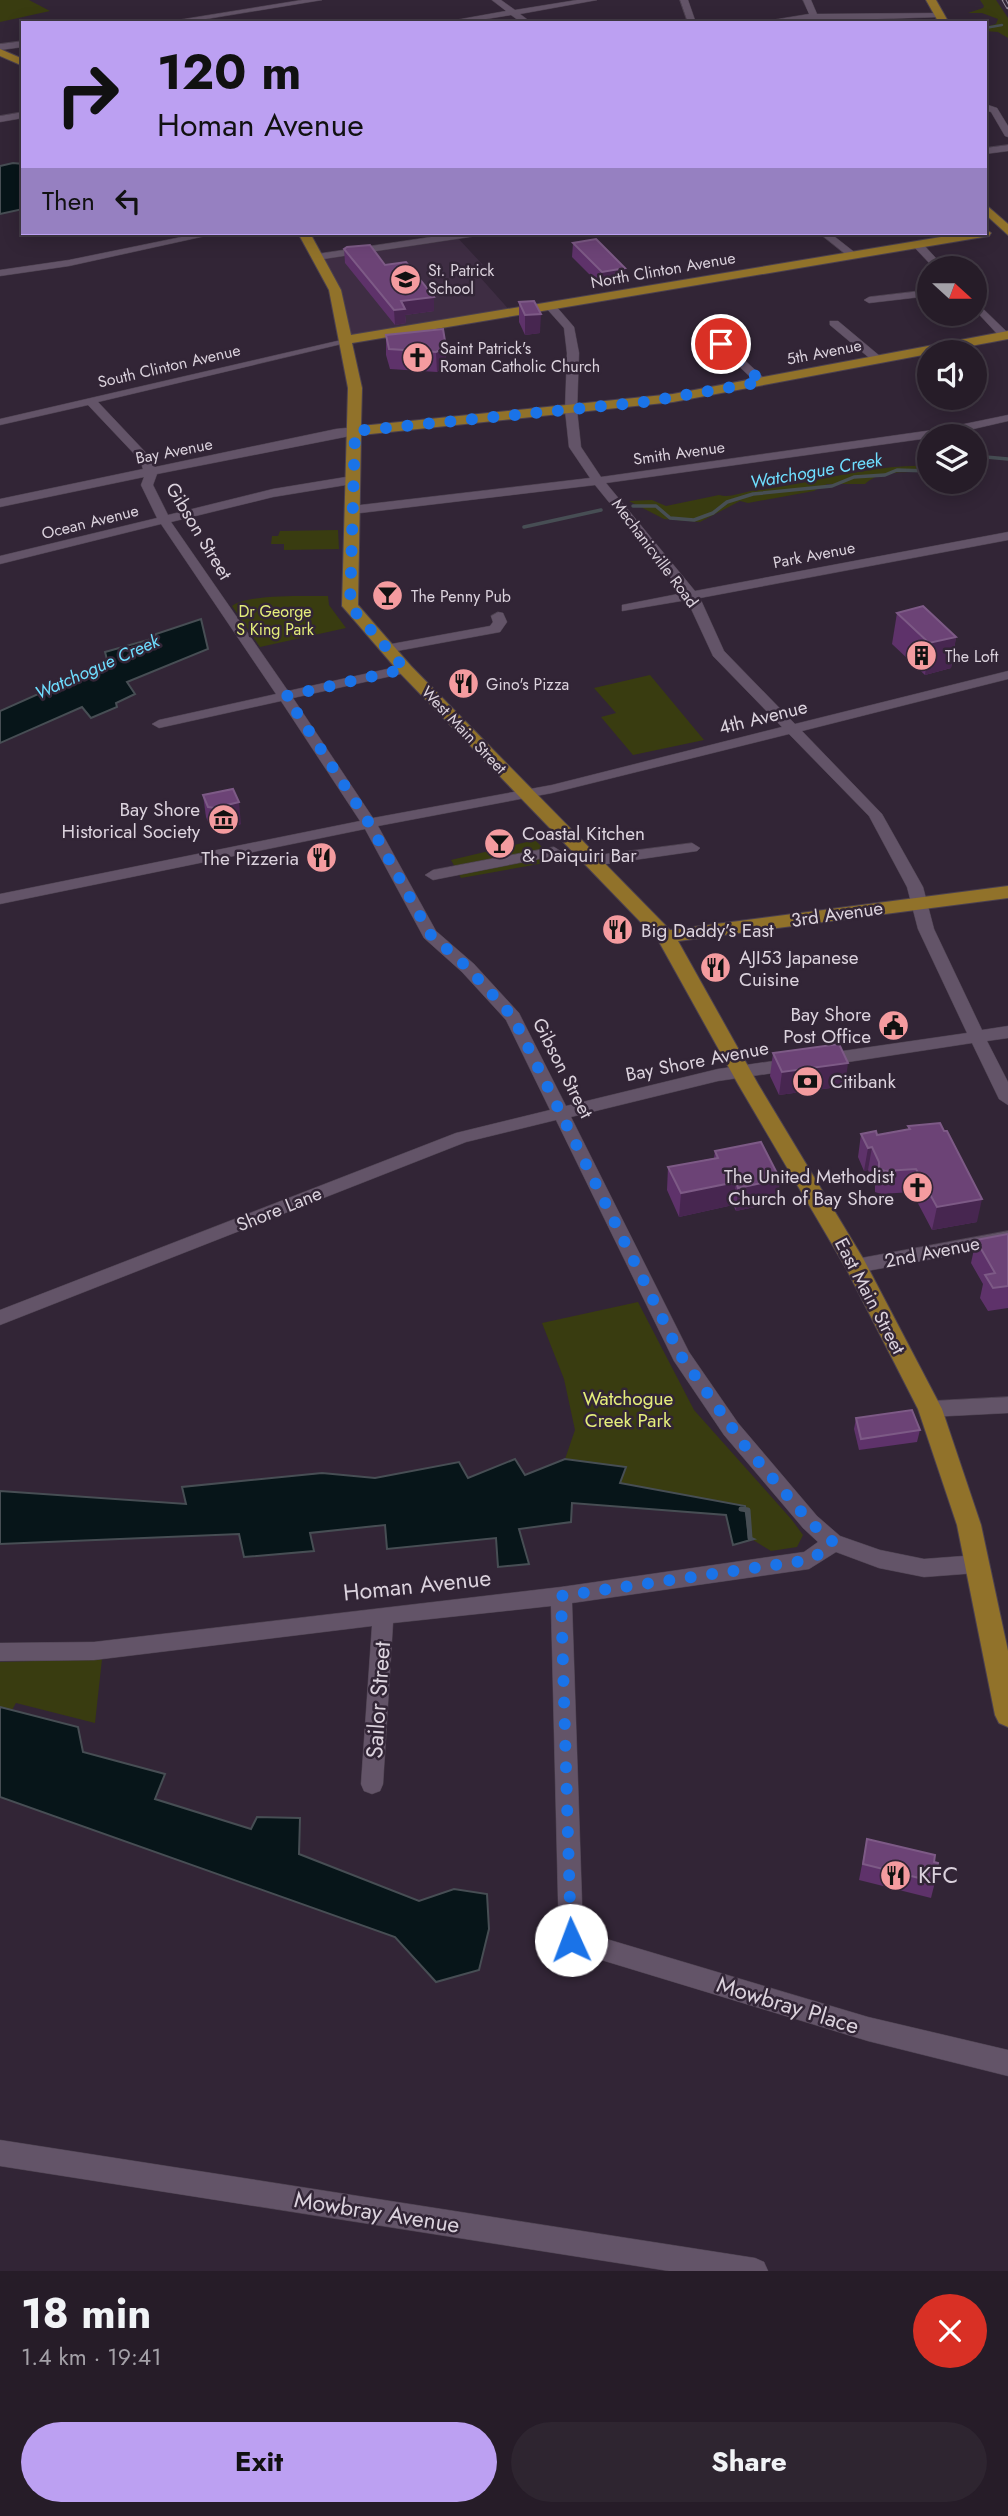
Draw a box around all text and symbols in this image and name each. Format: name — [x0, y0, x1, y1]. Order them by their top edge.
text: 120 m — [157, 37, 301, 107]
icon: right — [42, 49, 133, 140]
text: Homan Avenue — [157, 102, 364, 148]
text: Then — [42, 182, 95, 220]
icon: left — [109, 182, 147, 220]
street label: North Clinton Avenue — [589, 246, 737, 294]
north arrow — [917, 256, 987, 326]
map controls — [917, 256, 987, 494]
place label: St. Patrick School — [428, 259, 495, 300]
school or university icon: St. Patrick School — [388, 262, 422, 296]
pin — [691, 314, 751, 374]
icon: arrive — [702, 325, 740, 363]
street label: 5th Avenue — [785, 333, 863, 371]
place label: Saint Patrick's Roman Catholic Church — [440, 337, 600, 378]
street label: South Clinton Avenue — [95, 338, 243, 394]
church icon: Saint Patrick's Roman Catholic Church — [400, 340, 434, 374]
button: sound — [917, 340, 987, 410]
button: layers — [917, 424, 987, 494]
street label: Bay Avenue — [133, 432, 215, 470]
street label: Smith Avenue — [632, 435, 726, 471]
water label: Watchogue Creek — [748, 446, 885, 495]
street label: Gibson Street — [159, 477, 239, 585]
street label: Mechanicville Road — [606, 494, 704, 612]
street label: Ocean Avenue — [39, 499, 141, 545]
street label: Park Avenue — [771, 536, 857, 574]
bar icon: The Penny Pub — [371, 579, 405, 613]
place label: The Penny Pub — [411, 585, 511, 608]
park label: Dr George S King Park — [236, 600, 315, 641]
water label: Watchogue Creek — [31, 627, 165, 706]
building icon: The Loft — [905, 639, 939, 673]
place label: The Loft — [945, 645, 998, 668]
restaurant icon: Gino's Pizza — [446, 667, 480, 701]
place label: Gino's Pizza — [486, 673, 569, 696]
street label: West Main Street — [416, 681, 512, 779]
street label: 4th Avenue — [716, 693, 810, 741]
place label: Bay Shore Historical Society — [62, 796, 201, 845]
museum icon: Bay Shore Historical Society — [206, 803, 240, 837]
place label: Coastal Kitchen & Daiquiri Bar — [522, 820, 645, 869]
bar icon: Coastal Kitchen & Daiquiri Bar — [482, 827, 516, 861]
restaurant icon: The Pizzeria — [305, 841, 339, 875]
place label: The Pizzeria — [201, 845, 299, 872]
street label: 3rd Avenue — [789, 894, 885, 934]
restaurant icon: Big Daddy’s East — [601, 913, 635, 947]
place label: Big Daddy’s East — [641, 917, 774, 944]
place label: AJI53 Japanese Cuisine — [739, 944, 859, 993]
restaurant icon: AJI53 Japanese Cuisine — [699, 951, 733, 985]
place label: Bay Shore Post Office — [783, 1001, 871, 1050]
public building icon: Bay Shore Post Office — [877, 1008, 911, 1042]
street label: Gibson Street — [526, 1013, 600, 1123]
street label: Bay Shore Avenue — [623, 1034, 771, 1088]
bank icon: Citibank — [790, 1064, 824, 1098]
place label: Citibank — [830, 1068, 896, 1095]
place label: The United Methodist Church of Bay Shore — [724, 1163, 894, 1212]
church icon: The United Methodist Church of Bay Shore — [900, 1170, 934, 1204]
street label: Shore Lane — [232, 1180, 326, 1238]
street label: 2nd Avenue — [882, 1230, 982, 1274]
street label: East Main Street — [828, 1233, 912, 1359]
park label: Watchogue Creek Park — [583, 1385, 674, 1434]
street label: Homan Avenue — [341, 1560, 493, 1610]
street label: Sailor Street — [357, 1640, 399, 1760]
restaurant icon: KFC — [878, 1858, 912, 1892]
place label: KFC — [918, 1858, 958, 1892]
position arrow — [534, 1903, 608, 1977]
street label: Mowbray Place — [713, 1967, 864, 2043]
street label: Mowbray Avenue — [292, 2182, 462, 2242]
text: 18 min — [21, 2283, 152, 2344]
button: close — [913, 2294, 987, 2368]
text: 1.4 km · 19:41 — [21, 2340, 162, 2374]
button: Exit — [21, 2422, 497, 2502]
button: Share — [511, 2422, 987, 2502]

